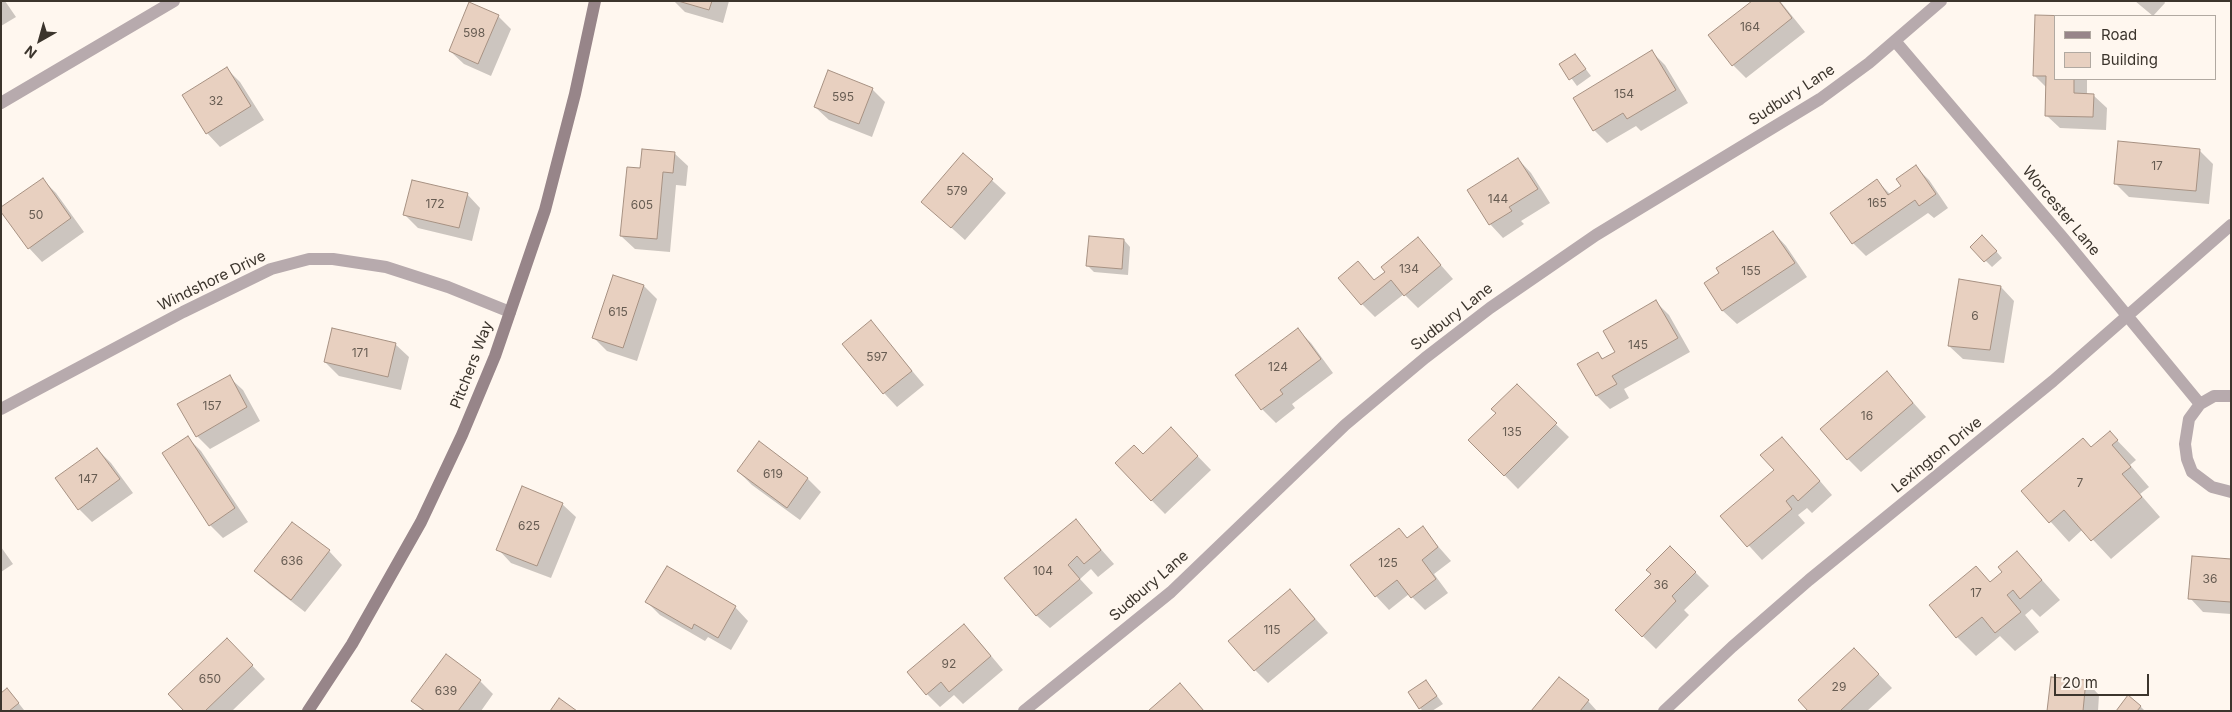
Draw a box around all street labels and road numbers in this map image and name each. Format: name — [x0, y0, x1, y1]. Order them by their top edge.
street label: Sudbury Lane — [1746, 61, 1838, 129]
street label: Worcester Lane — [2018, 162, 2104, 260]
street label: Windshore Drive — [155, 247, 269, 315]
street label: Sudbury Lane — [1408, 280, 1496, 354]
street label: Pitchers Way — [447, 319, 497, 411]
street label: Lexington Drive — [1888, 413, 1986, 497]
street label: Sudbury Lane — [1106, 547, 1192, 625]

